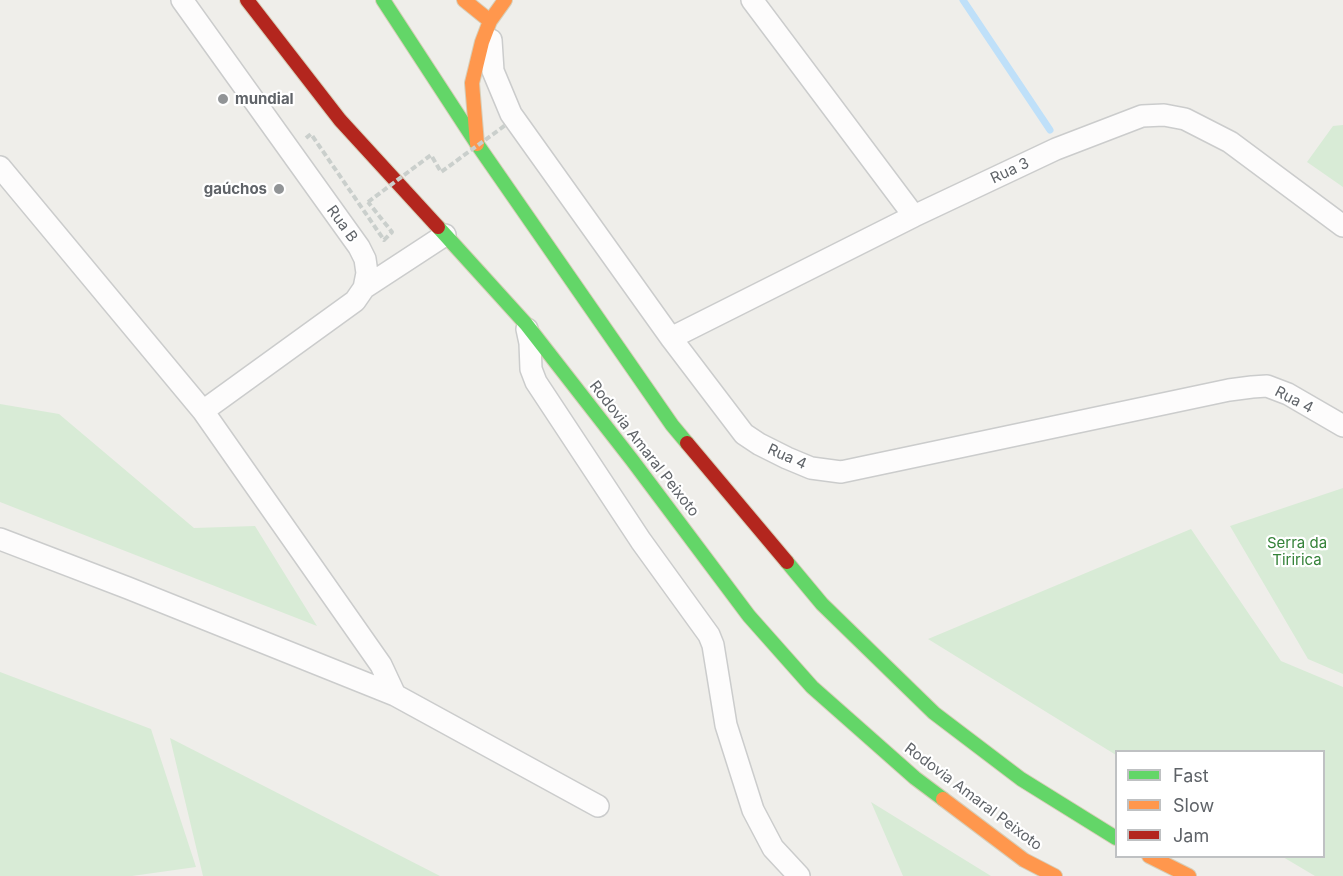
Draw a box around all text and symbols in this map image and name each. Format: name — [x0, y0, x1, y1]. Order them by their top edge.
place label: mundial — [235, 90, 294, 108]
marker: mundial — [216, 92, 230, 106]
street label: Rua 3 — [988, 154, 1032, 188]
place label: gaúchos — [204, 180, 267, 198]
marker: gaúchos — [272, 182, 286, 196]
street label: Rua B — [323, 202, 361, 246]
street label: Rodovia Amaral Peixoto — [585, 378, 703, 520]
street label: Rua 4 — [1272, 383, 1316, 417]
street label: Rua 4 — [765, 440, 809, 474]
park label: Serra da Tiririca — [1267, 534, 1327, 569]
street label: Rodovia Amaral Peixoto — [901, 739, 1045, 855]
legend — [1115, 750, 1325, 858]
text: Fast — [1173, 765, 1209, 786]
text: Slow — [1173, 795, 1214, 816]
text: Jam — [1173, 825, 1209, 846]

